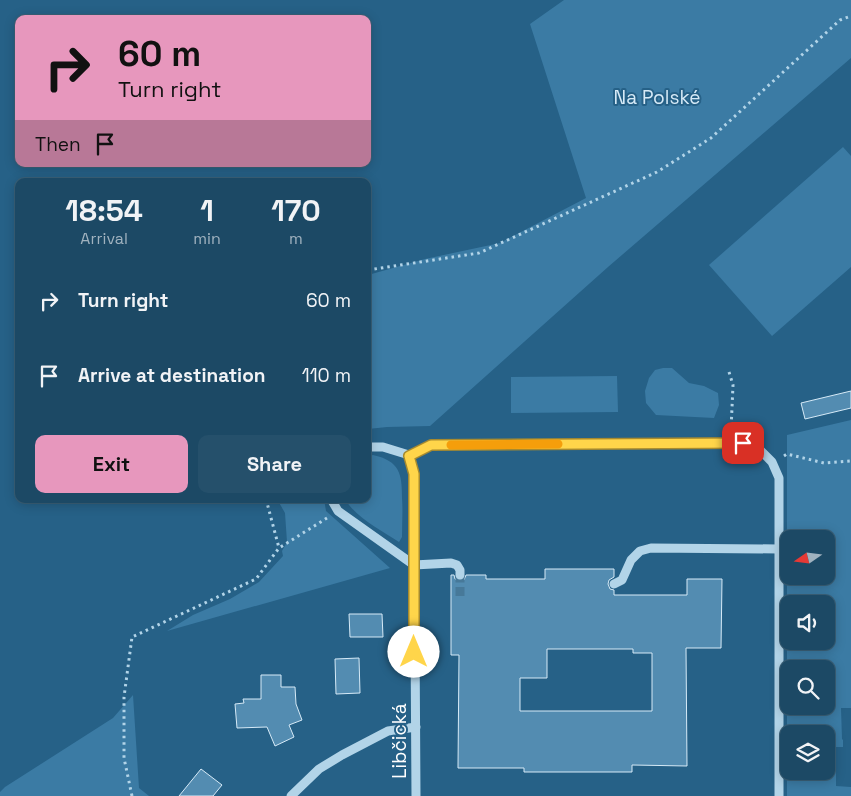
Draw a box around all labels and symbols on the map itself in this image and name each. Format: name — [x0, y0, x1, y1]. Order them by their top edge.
park label: Na Polské — [614, 85, 700, 110]
pin — [722, 422, 764, 464]
north arrow — [780, 530, 835, 585]
position arrow — [387, 625, 439, 677]
street label: Libčická — [387, 703, 412, 779]

